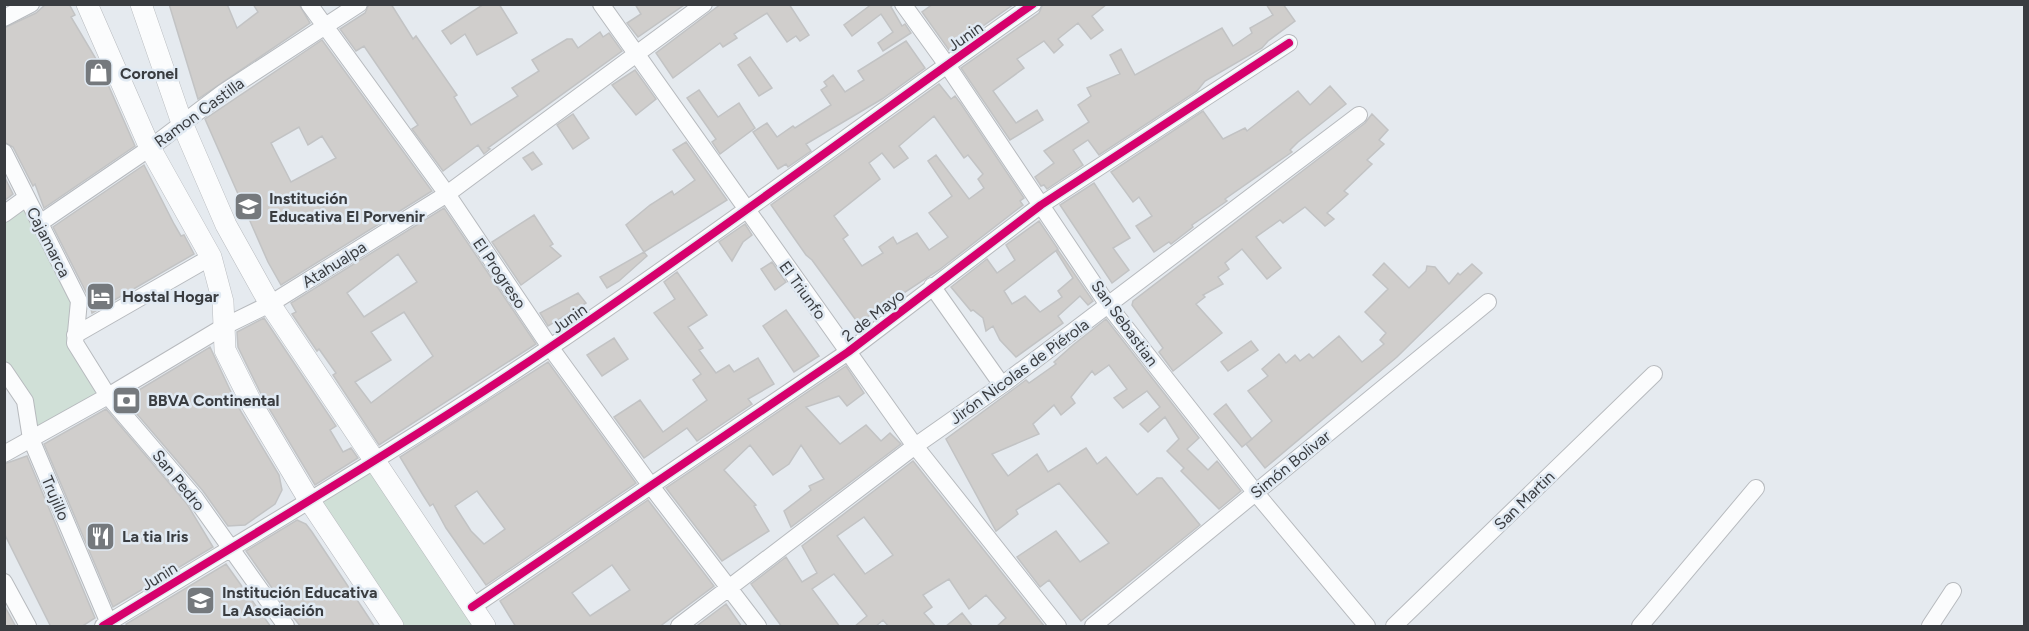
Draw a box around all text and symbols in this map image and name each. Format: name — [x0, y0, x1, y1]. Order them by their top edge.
street label: Junin — [944, 17, 987, 55]
shop icon: Coronel — [83, 57, 115, 89]
place label: Coronel — [120, 64, 178, 83]
street label: Ramon Castilla — [151, 74, 248, 151]
place label: Institución Educativa El Porvenir — [269, 189, 425, 226]
school or university icon: Institución Educativa El Porvenir — [232, 191, 264, 223]
street label: Cajamarca — [23, 204, 74, 280]
street label: El Progreso — [469, 234, 530, 312]
street label: Atahualpa — [299, 237, 370, 292]
street label: El Triunfo — [775, 258, 830, 323]
street label: San Sebastian — [1087, 277, 1162, 370]
hotel icon: Hostal Hogar — [85, 280, 117, 312]
street label: 2 de Mayo — [838, 285, 908, 346]
place label: Hostal Hogar — [122, 287, 219, 306]
street label: Junin — [548, 299, 591, 337]
street label: Jirón Nicolas de Piérola — [946, 315, 1092, 428]
bank icon: BBVA Continental — [111, 384, 143, 416]
place label: BBVA Continental — [148, 391, 280, 410]
street label: Simón Bolivar — [1247, 426, 1335, 502]
street label: San Pedro — [148, 446, 209, 515]
street label: San Martin — [1490, 467, 1559, 534]
street label: Trujillo — [38, 473, 73, 523]
restaurant icon: La tia Iris — [85, 520, 117, 552]
place label: La tia Iris — [122, 527, 189, 546]
street label: Junin — [138, 558, 181, 595]
place label: Institución Educativa La Asociación — [222, 583, 378, 620]
school or university icon: Institución Educativa La Asociación — [185, 585, 217, 617]

